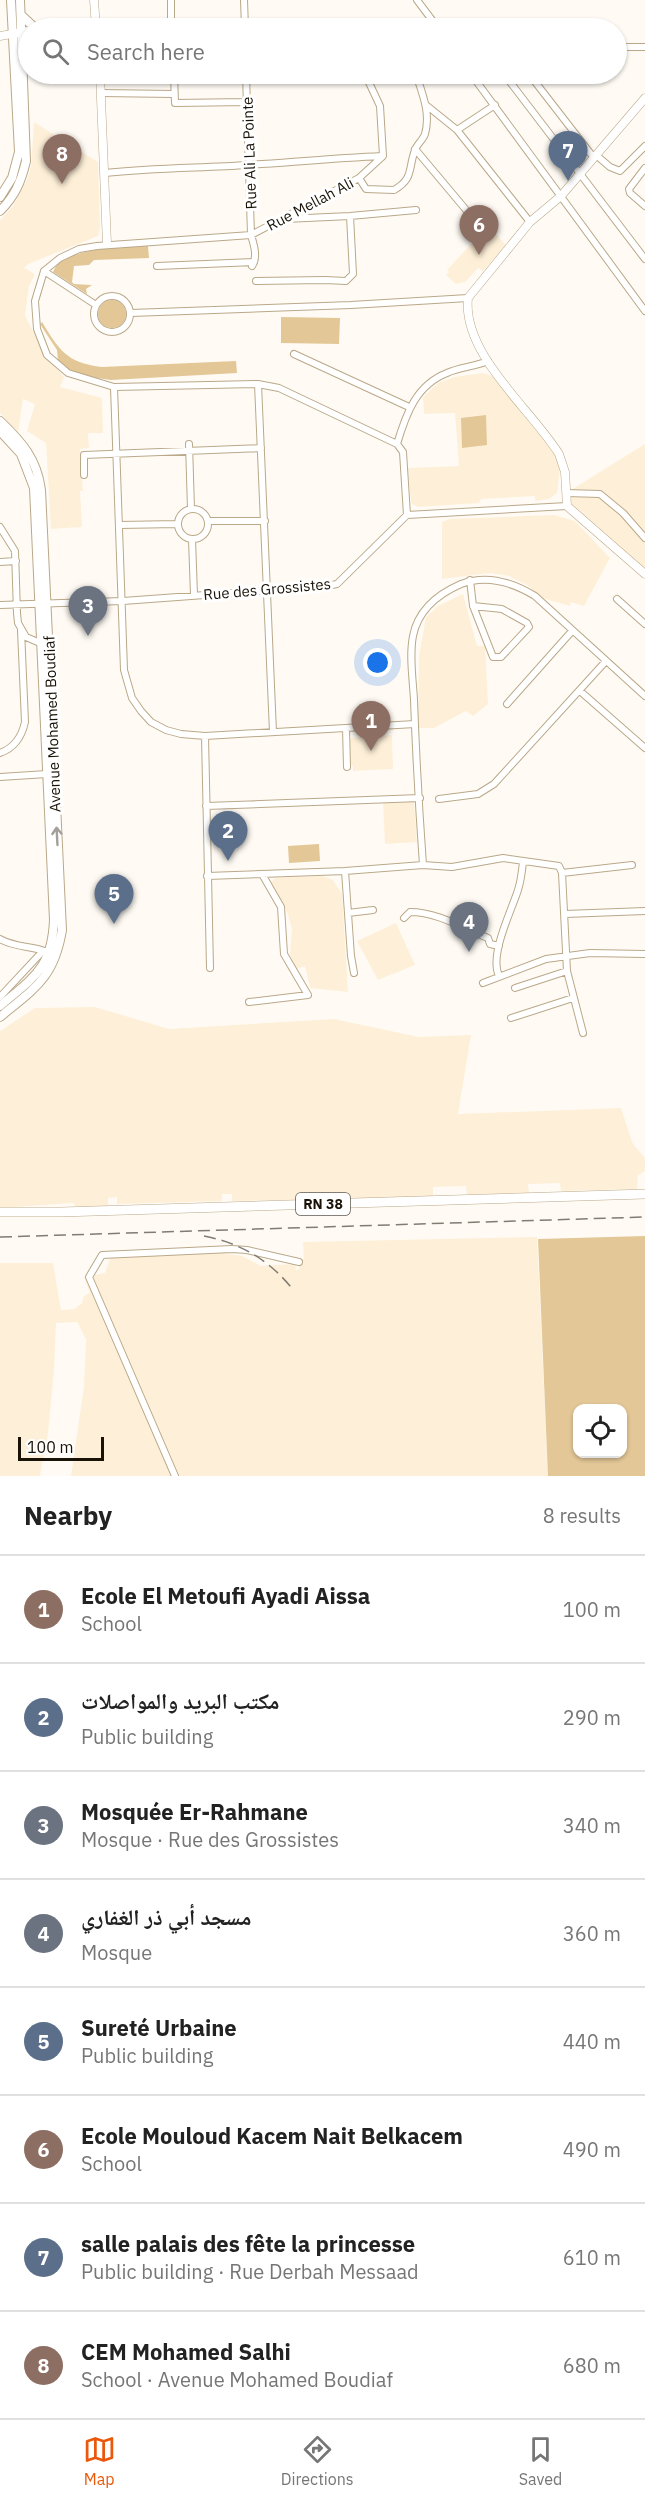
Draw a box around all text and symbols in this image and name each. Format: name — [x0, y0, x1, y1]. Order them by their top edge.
search box — [18, 18, 627, 84]
icon: search — [39, 35, 72, 68]
text: Search here — [87, 37, 205, 66]
street label: Rue Ali La Pointe — [238, 96, 260, 210]
pin: 7 — [548, 132, 588, 181]
pin: 8 — [42, 134, 82, 184]
street label: Rue Mellah Ali — [263, 173, 357, 235]
pin: 6 — [460, 206, 498, 255]
street label: Rue des Grossistes — [202, 574, 332, 604]
pin: 3 — [68, 586, 107, 636]
street label: Avenue Mohamed Boudiaf — [39, 635, 65, 812]
your location — [363, 648, 392, 677]
pin: 1 — [352, 702, 391, 751]
pin: 2 — [208, 812, 248, 861]
one-way arrow — [52, 826, 63, 846]
pin: 5 — [94, 874, 134, 924]
pin: 4 — [450, 902, 488, 952]
road number: RN 38 — [296, 1193, 350, 1215]
map controls — [573, 1404, 627, 1458]
button: locate — [573, 1404, 627, 1458]
scale bar — [18, 1434, 104, 1462]
text: 100 m — [27, 1437, 74, 1457]
text: Nearby — [24, 1498, 112, 1532]
text: 8 results — [543, 1502, 621, 1529]
text: Ecole El Metoufi Ayadi Aissa — [81, 1581, 370, 1610]
text: 1 — [38, 1596, 50, 1623]
text: 100 m — [563, 1596, 621, 1623]
text: School — [81, 1610, 142, 1637]
text: مكتب البريد والمواصلات — [81, 1686, 279, 1715]
text: 2 — [38, 1704, 50, 1731]
text: 290 m — [563, 1704, 621, 1731]
text: Public building — [81, 1723, 213, 1750]
text: Mosquée Er-Rahmane — [81, 1797, 308, 1826]
text: 3 — [38, 1812, 50, 1839]
text: 340 m — [563, 1812, 621, 1839]
text: Mosque · Rue des Grossistes — [81, 1826, 339, 1853]
text: مسجد أبي ذر الغفاري — [81, 1902, 251, 1931]
text: 4 — [38, 1920, 50, 1947]
text: 360 m — [563, 1920, 621, 1947]
text: Mosque — [81, 1939, 152, 1966]
text: Sureté Urbaine — [81, 2013, 237, 2042]
text: 5 — [38, 2028, 50, 2055]
text: 440 m — [563, 2028, 621, 2055]
text: Public building — [81, 2042, 213, 2069]
text: Ecole Mouloud Kacem Nait Belkacem — [81, 2121, 463, 2150]
text: 6 — [38, 2136, 50, 2163]
text: 490 m — [563, 2136, 621, 2163]
text: School — [81, 2150, 142, 2177]
text: salle palais des fête la princesse — [81, 2229, 415, 2258]
text: 7 — [38, 2244, 50, 2271]
text: 610 m — [563, 2244, 621, 2271]
text: Public building · Rue Derbah Messaad — [81, 2258, 419, 2285]
text: CEM Mohamed Salhi — [81, 2337, 291, 2366]
text: 8 — [38, 2352, 50, 2379]
text: 680 m — [563, 2352, 621, 2379]
text: School · Avenue Mohamed Boudiaf — [81, 2366, 393, 2393]
tab: Map — [83, 2433, 116, 2489]
tab: Directions — [281, 2433, 354, 2489]
tab: Saved — [519, 2433, 562, 2489]

